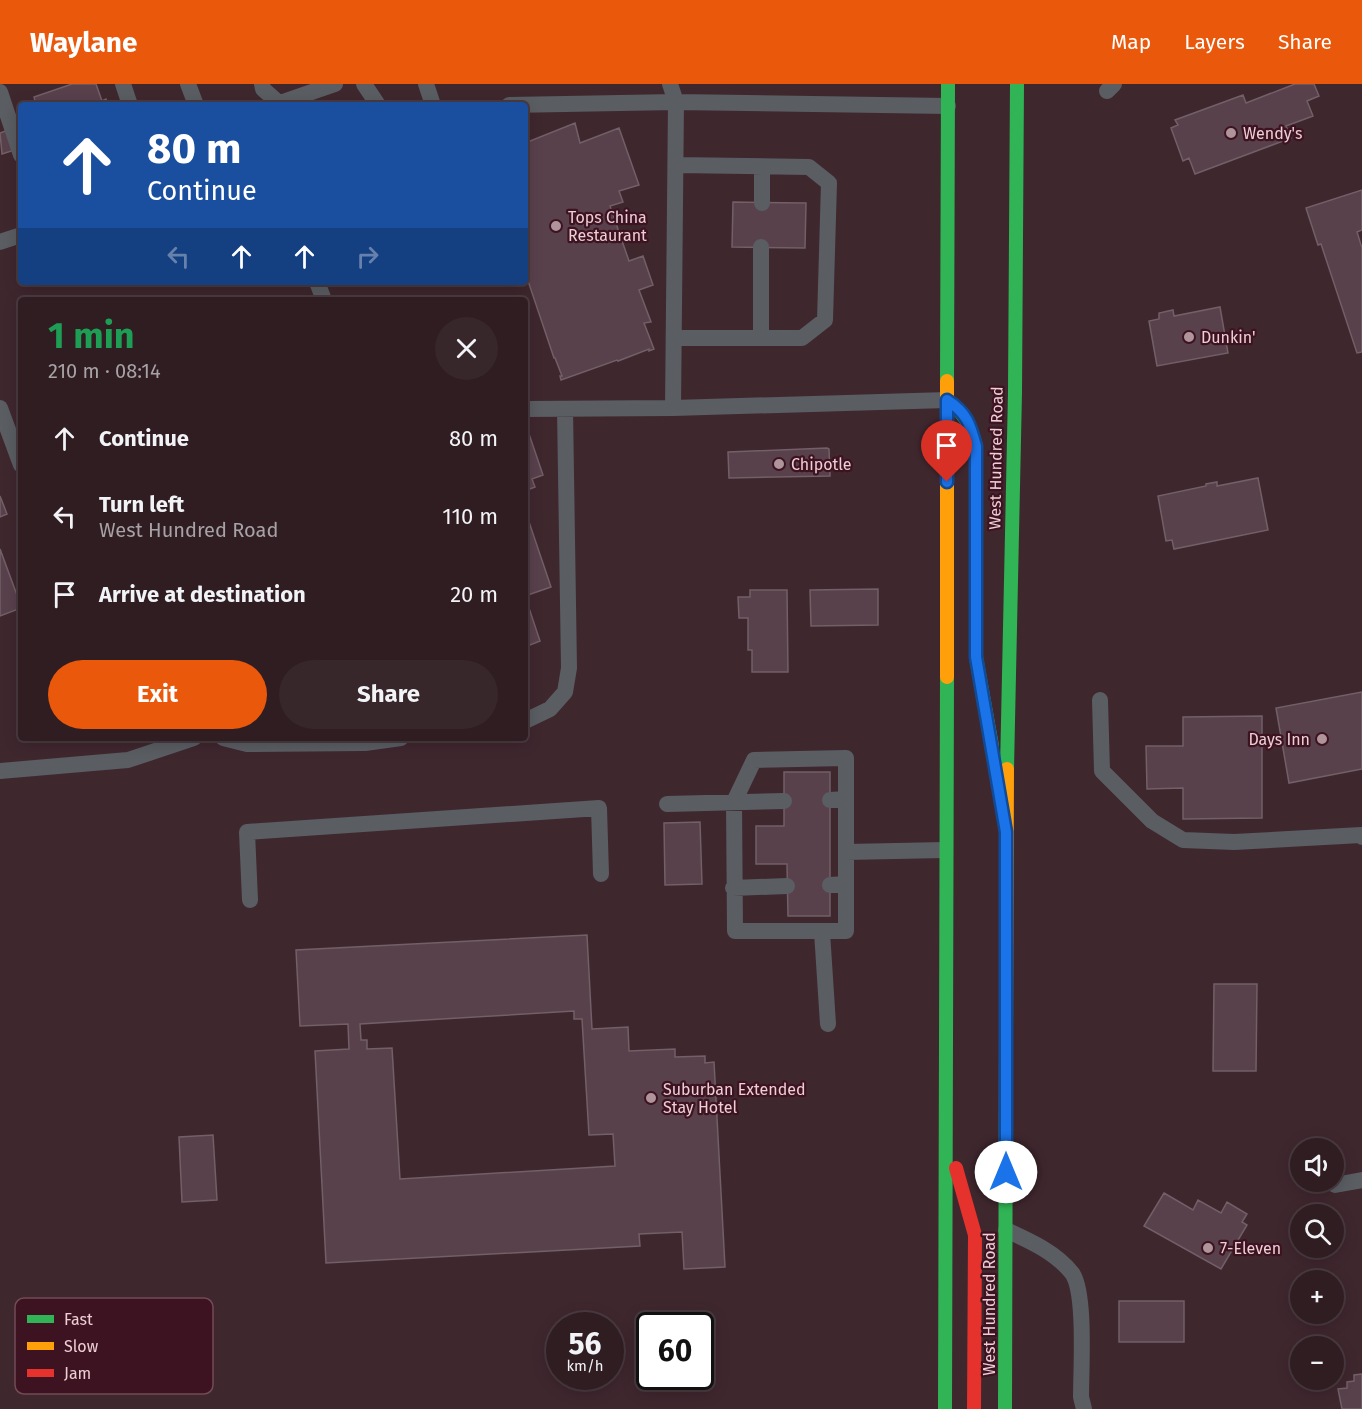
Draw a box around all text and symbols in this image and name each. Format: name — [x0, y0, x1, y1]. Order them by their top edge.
text: Waylane — [30, 26, 137, 59]
text: Map — [1111, 29, 1151, 55]
text: Layers — [1184, 29, 1245, 55]
text: Share — [1278, 29, 1332, 55]
text: 80 m — [147, 124, 241, 174]
place label: Wendy's — [1243, 124, 1302, 143]
icon: ahead — [48, 126, 126, 204]
marker: Wendy's — [1224, 126, 1238, 140]
text: Continue — [147, 175, 257, 207]
place label: Tops China Restaurant — [568, 208, 647, 245]
marker: Tops China Restaurant — [549, 219, 563, 233]
icon: left — [162, 240, 195, 273]
icon: ahead — [225, 240, 258, 273]
icon: ahead — [288, 240, 321, 273]
icon: right — [351, 240, 384, 273]
text: 1 min — [48, 314, 135, 358]
button: close — [435, 317, 498, 380]
place label: Dunkin' — [1201, 328, 1255, 347]
marker: Dunkin' — [1182, 330, 1196, 344]
text: 210 m · 08:14 — [48, 359, 161, 383]
street label: West Hundred Road — [985, 386, 1007, 530]
pin — [921, 420, 972, 482]
icon: ahead — [48, 422, 81, 455]
text: Continue — [99, 425, 189, 452]
text: 80 m — [449, 425, 498, 452]
icon: arrive — [930, 429, 963, 462]
place label: Chipotle — [791, 455, 851, 474]
marker: Chipotle — [772, 457, 786, 471]
text: Turn left — [99, 491, 184, 518]
icon: left — [48, 500, 81, 533]
text: 110 m — [442, 503, 498, 530]
text: West Hundred Road — [99, 518, 278, 542]
icon: arrive — [48, 578, 81, 611]
text: Arrive at destination — [99, 581, 306, 608]
text: 20 m — [450, 581, 498, 608]
button: Exit — [48, 660, 267, 729]
button: Share — [279, 660, 498, 729]
place label: Days Inn — [1248, 730, 1310, 749]
marker: Days Inn — [1315, 732, 1329, 746]
place label: Suburban Extended Stay Hotel — [663, 1080, 806, 1117]
marker: Suburban Extended Stay Hotel — [644, 1091, 658, 1105]
map controls — [1290, 1138, 1344, 1390]
button: sound — [1290, 1138, 1344, 1192]
position arrow — [974, 1140, 1038, 1204]
button: search — [1290, 1204, 1344, 1258]
street label: West Hundred Road — [980, 1232, 999, 1376]
place label: 7-Eleven — [1220, 1239, 1281, 1258]
marker: 7-Eleven — [1201, 1241, 1215, 1255]
button: + — [1290, 1270, 1344, 1324]
legend — [15, 1298, 213, 1394]
text: Fast — [64, 1310, 93, 1329]
speed limit sign: 60 — [636, 1312, 714, 1390]
text: 56 — [568, 1326, 601, 1362]
button: − — [1290, 1336, 1344, 1390]
text: Slow — [64, 1337, 99, 1356]
text: km/h — [566, 1357, 604, 1375]
text: Jam — [64, 1364, 91, 1383]

